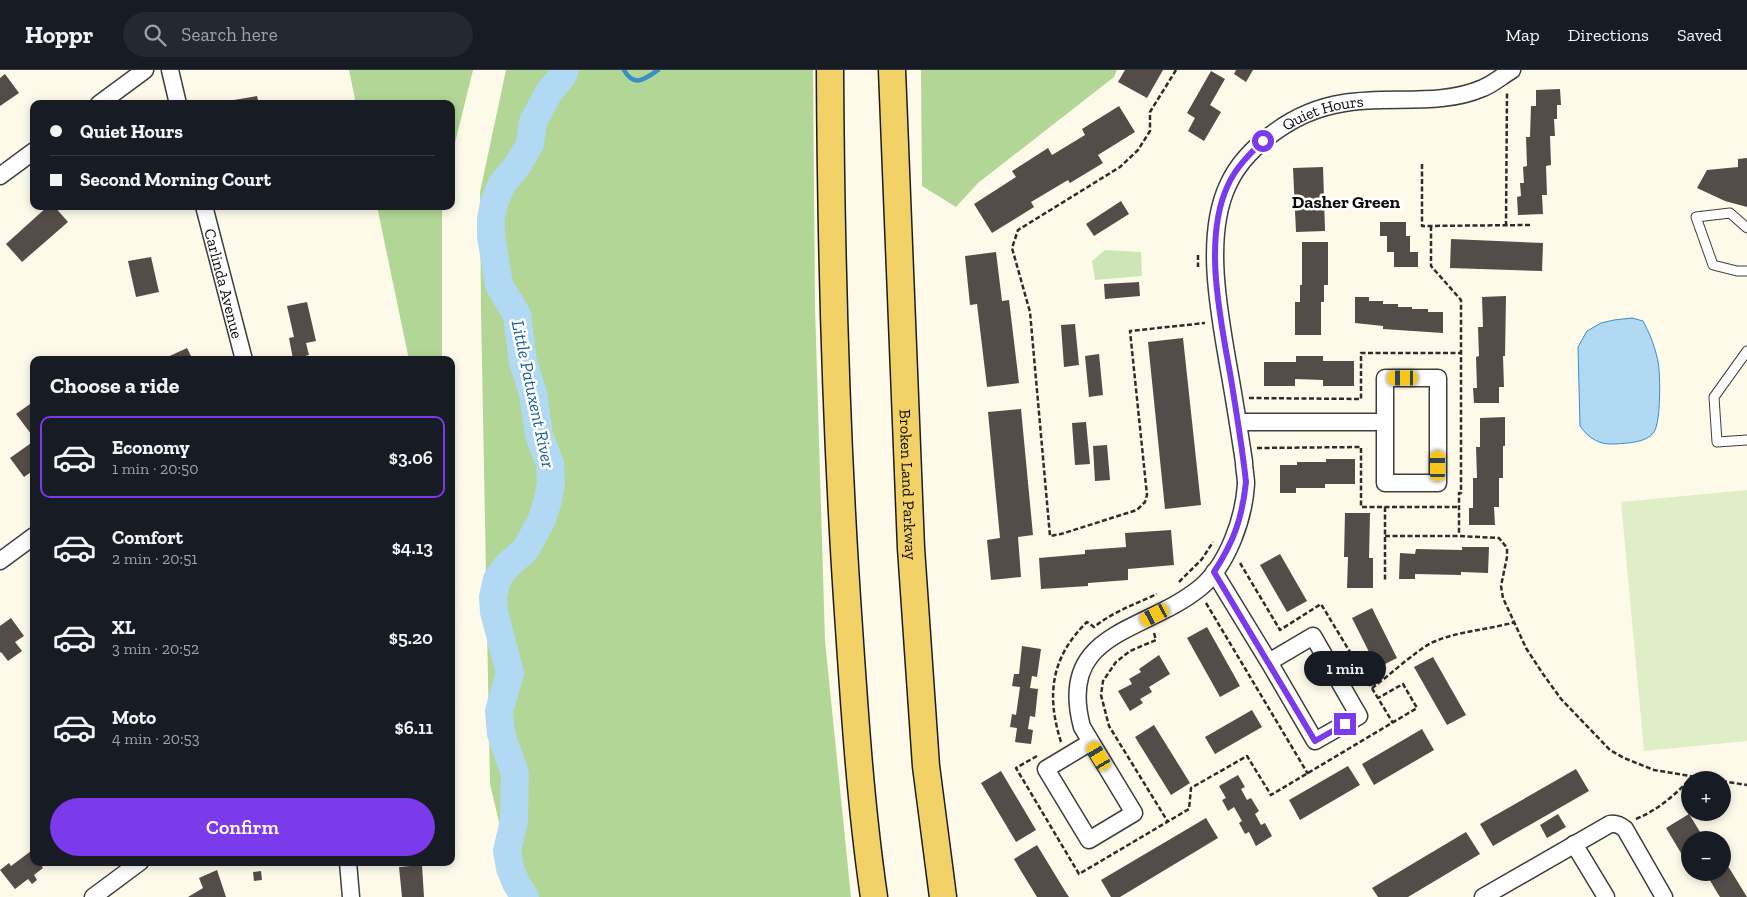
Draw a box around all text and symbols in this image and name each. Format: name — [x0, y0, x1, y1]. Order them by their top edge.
search box — [123, 12, 473, 57]
text: Hoppr — [25, 20, 93, 49]
icon: search — [141, 21, 169, 49]
text: Search here — [181, 23, 278, 46]
text: Map — [1505, 24, 1540, 46]
text: Directions — [1568, 24, 1649, 46]
text: Saved — [1677, 24, 1722, 46]
street label: Quiet Hours — [1279, 92, 1364, 135]
text: Quiet Hours — [80, 120, 183, 143]
route start — [1252, 130, 1274, 152]
text: Second Morning Court — [80, 168, 271, 191]
district label: Dasher Green — [1292, 191, 1401, 213]
street label: Carlinda Avenue — [200, 226, 247, 341]
water label: Little Patuxent River — [507, 318, 560, 471]
car — [1388, 371, 1418, 386]
text: Choose a ride — [50, 372, 180, 399]
street label: Broken Land Parkway — [895, 409, 921, 561]
icon: car — [52, 435, 97, 480]
text: Economy — [112, 436, 190, 459]
text: $3.06 — [389, 446, 433, 469]
car — [1430, 451, 1445, 481]
text: 1 min · 20:50 — [112, 459, 198, 478]
icon: car — [52, 525, 97, 570]
text: Comfort — [112, 526, 183, 549]
text: $4.13 — [392, 536, 433, 559]
text: 2 min · 20:51 — [112, 549, 198, 568]
car — [1138, 602, 1171, 628]
icon: car — [52, 615, 97, 660]
text: XL — [112, 616, 135, 639]
text: $5.20 — [389, 626, 433, 649]
text: 3 min · 20:52 — [112, 639, 199, 658]
callout: 1 min — [1304, 652, 1386, 686]
text: 1 min — [1326, 659, 1364, 678]
icon: car — [52, 705, 97, 750]
text: Moto — [112, 706, 156, 729]
route end — [1334, 713, 1356, 735]
text: $6.11 — [395, 716, 433, 739]
text: 4 min · 20:53 — [112, 729, 200, 748]
car — [1084, 739, 1113, 773]
map controls — [1681, 771, 1731, 881]
button: + — [1681, 771, 1731, 821]
button: Confirm — [50, 798, 435, 856]
button: − — [1681, 831, 1731, 881]

